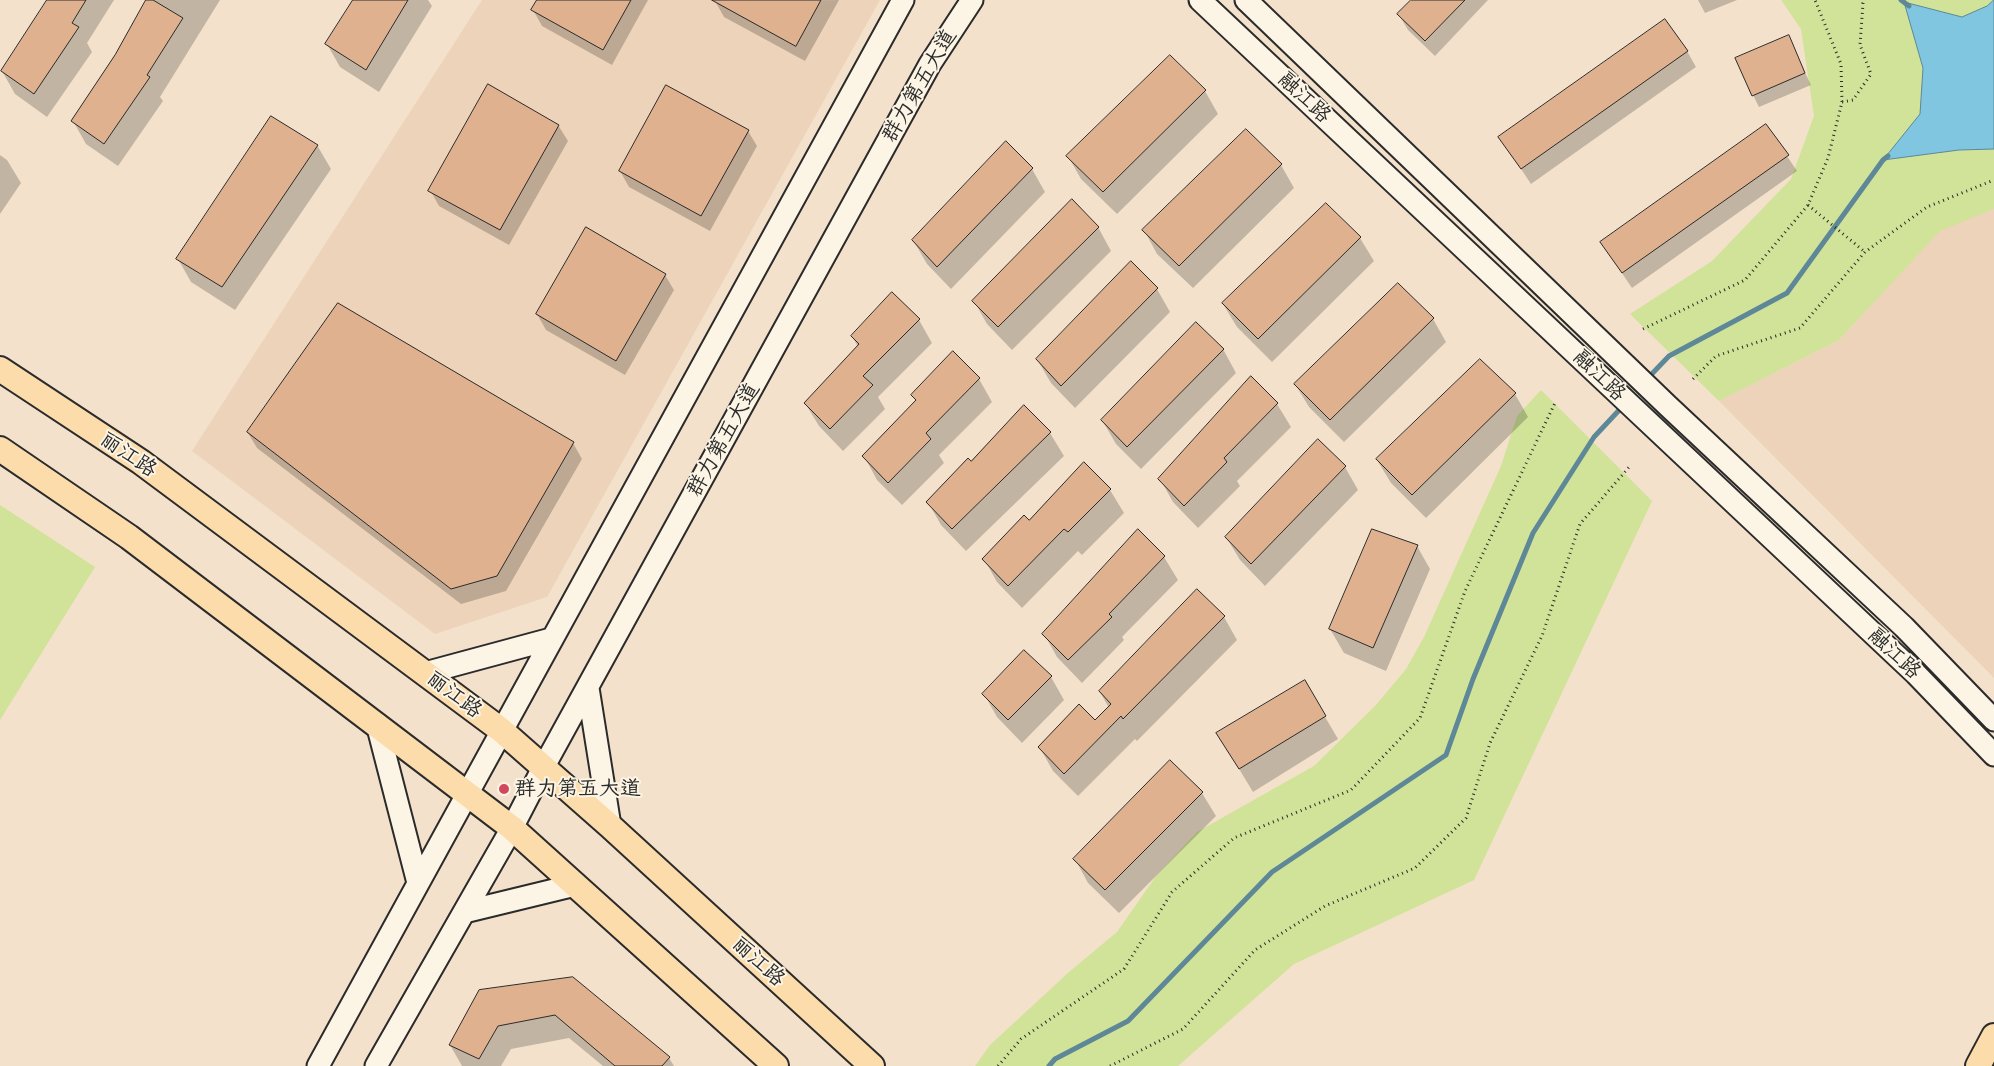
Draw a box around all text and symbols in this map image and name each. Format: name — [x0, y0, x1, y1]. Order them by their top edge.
street label: 群力第五大道 — [878, 25, 962, 147]
street label: 融江路 — [1272, 67, 1336, 129]
street label: 融江路 — [1568, 345, 1630, 407]
street label: 群力第五大道 — [682, 379, 766, 501]
street label: 丽江路 — [95, 427, 161, 483]
street label: 融江路 — [1862, 623, 1926, 685]
street label: 丽江路 — [421, 666, 487, 724]
place label: 群力第五大道 — [515, 776, 641, 802]
marker: 群力第五大道 — [497, 782, 511, 796]
street label: 丽江路 — [726, 932, 790, 992]

